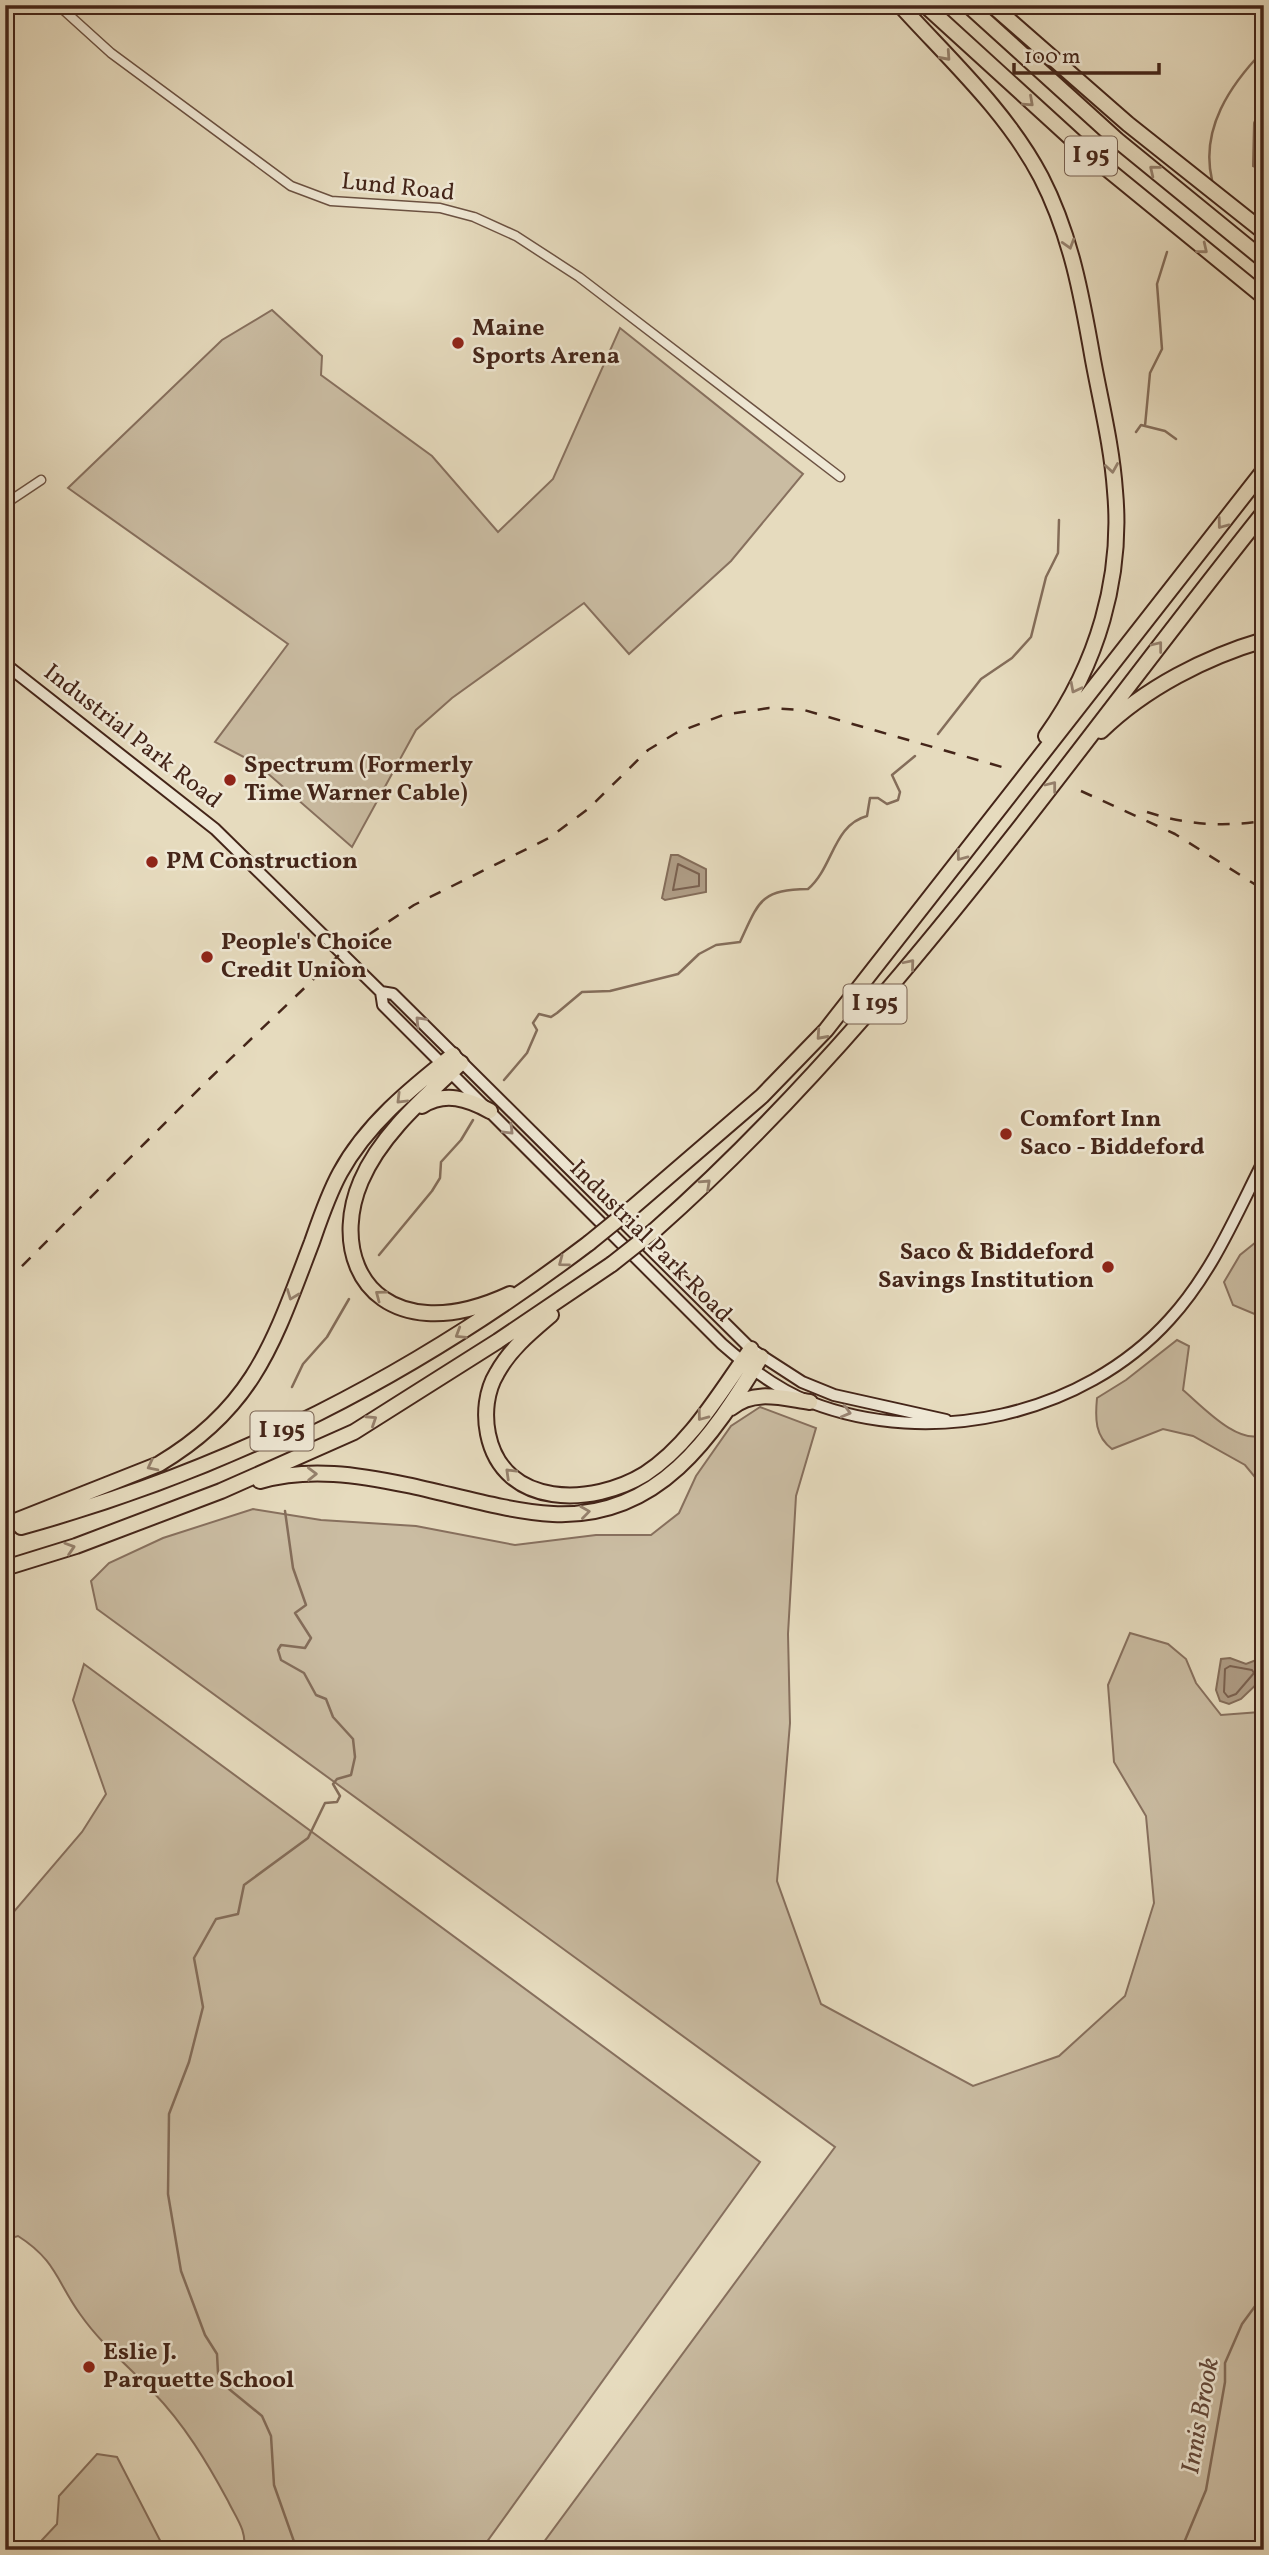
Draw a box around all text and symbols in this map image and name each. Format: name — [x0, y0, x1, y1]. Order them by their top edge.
scale bar — [1014, 32, 1159, 76]
text: 100 m — [1024, 43, 1081, 72]
one-way arrow — [938, 48, 950, 61]
one-way arrow — [1021, 93, 1034, 106]
road number: I 95 — [1065, 136, 1117, 176]
street label: Lund Road — [340, 165, 456, 211]
one-way arrow — [1149, 166, 1162, 178]
one-way arrow — [1060, 238, 1075, 250]
one-way arrow — [1195, 240, 1207, 253]
place label: Maine Sports Arena — [472, 312, 620, 374]
marker: Maine Sports Arena — [450, 335, 466, 351]
one-way arrow — [1104, 462, 1119, 473]
one-way arrow — [1218, 516, 1231, 529]
one-way arrow — [1150, 641, 1163, 653]
street label: Industrial Park Road — [36, 657, 228, 817]
one-way arrow — [1070, 681, 1084, 693]
place label: Spectrum (Formerly Time Warner Cable) — [244, 749, 473, 811]
marker: Spectrum (Formerly Time Warner Cable) — [222, 772, 238, 788]
one-way arrow — [1044, 781, 1057, 793]
place label: PM Construction — [166, 845, 358, 879]
one-way arrow — [957, 848, 970, 861]
marker: PM Construction — [144, 854, 160, 870]
place label: People's Choice Credit Union — [221, 926, 392, 988]
marker: People's Choice Credit Union — [199, 949, 215, 965]
one-way arrow — [902, 959, 914, 972]
road number: I 195 — [844, 984, 906, 1023]
one-way arrow — [415, 1016, 428, 1029]
one-way arrow — [817, 1027, 829, 1040]
one-way arrow — [396, 1091, 409, 1104]
place label: Comfort Inn Saco - Biddeford — [1020, 1103, 1205, 1165]
one-way arrow — [501, 1122, 513, 1134]
marker: Comfort Inn Saco - Biddeford — [998, 1126, 1014, 1142]
street label: Industrial Park Road — [561, 1153, 739, 1331]
one-way arrow — [697, 1180, 710, 1192]
place label: Saco & Biddeford Savings Institution — [878, 1236, 1094, 1298]
one-way arrow — [558, 1254, 570, 1267]
marker: Saco & Biddeford Savings Institution — [1100, 1259, 1116, 1275]
one-way arrow — [286, 1288, 300, 1300]
one-way arrow — [376, 1290, 388, 1303]
one-way arrow — [454, 1326, 467, 1339]
one-way arrow — [840, 1404, 852, 1419]
one-way arrow — [698, 1408, 710, 1421]
road number: I 195 — [250, 1412, 314, 1450]
one-way arrow — [364, 1416, 377, 1429]
one-way arrow — [147, 1458, 159, 1472]
one-way arrow — [307, 1466, 318, 1482]
one-way arrow — [506, 1468, 519, 1481]
one-way arrow — [579, 1505, 590, 1520]
one-way arrow — [64, 1541, 76, 1556]
place label: Eslie J. Parquette School — [103, 2336, 294, 2398]
water label: Innis Brook — [1173, 2355, 1229, 2477]
marker: Eslie J. Parquette School — [81, 2359, 97, 2375]

